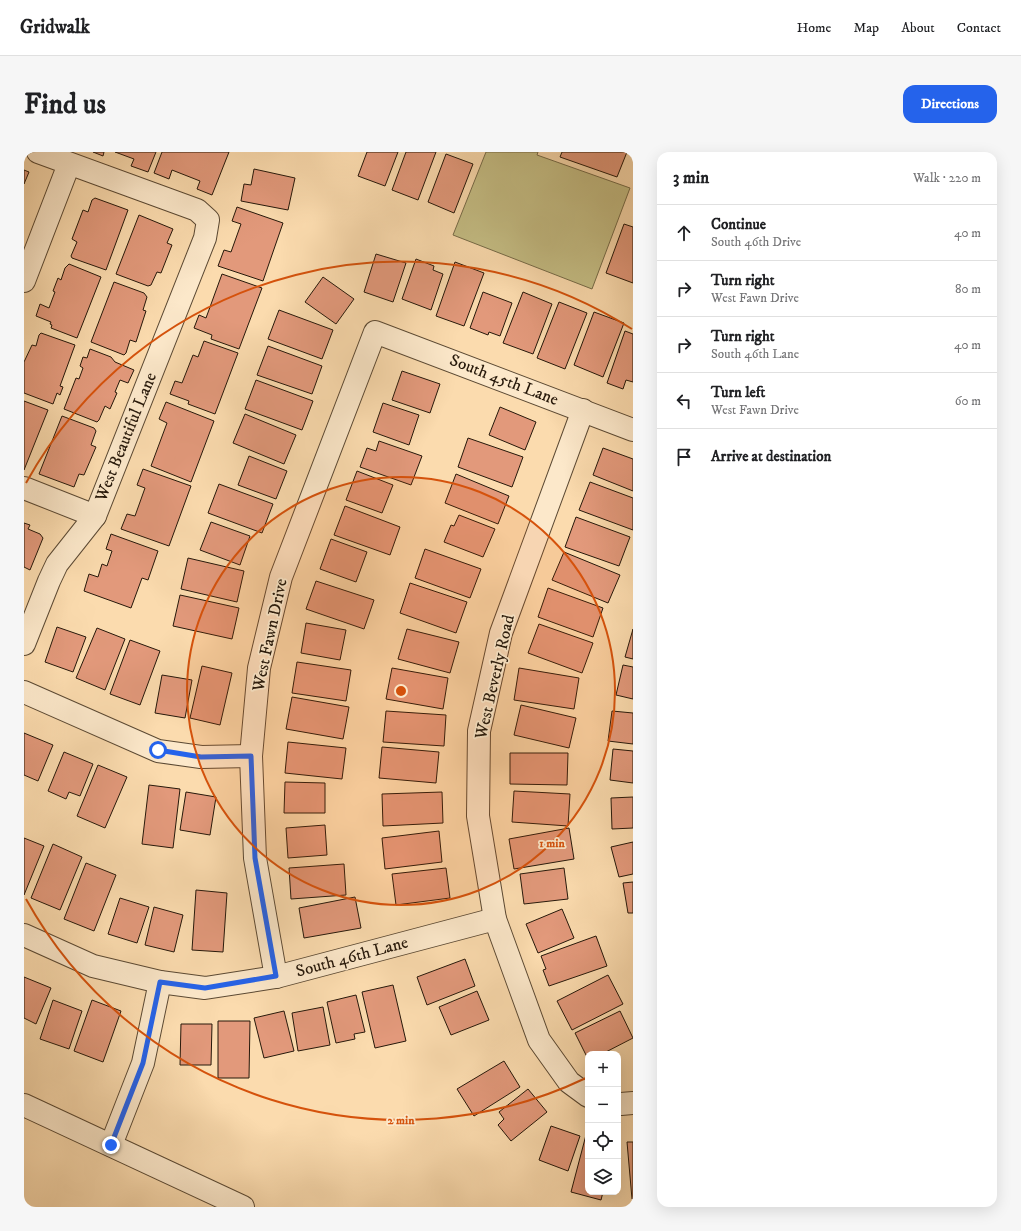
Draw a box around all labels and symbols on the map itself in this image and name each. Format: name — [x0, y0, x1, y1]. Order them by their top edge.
street label: South 45th Lane — [446, 349, 562, 411]
street label: West Beautiful Lane — [90, 369, 162, 506]
street label: West Fawn Drive — [247, 577, 293, 694]
street label: West Beverly Road — [470, 612, 520, 742]
centre of rings — [394, 684, 408, 698]
route start — [149, 741, 167, 759]
text: 1 min — [539, 836, 565, 851]
street label: South 46th Lane — [293, 931, 411, 983]
text: 2 min — [388, 1113, 415, 1128]
route end — [102, 1136, 120, 1154]

